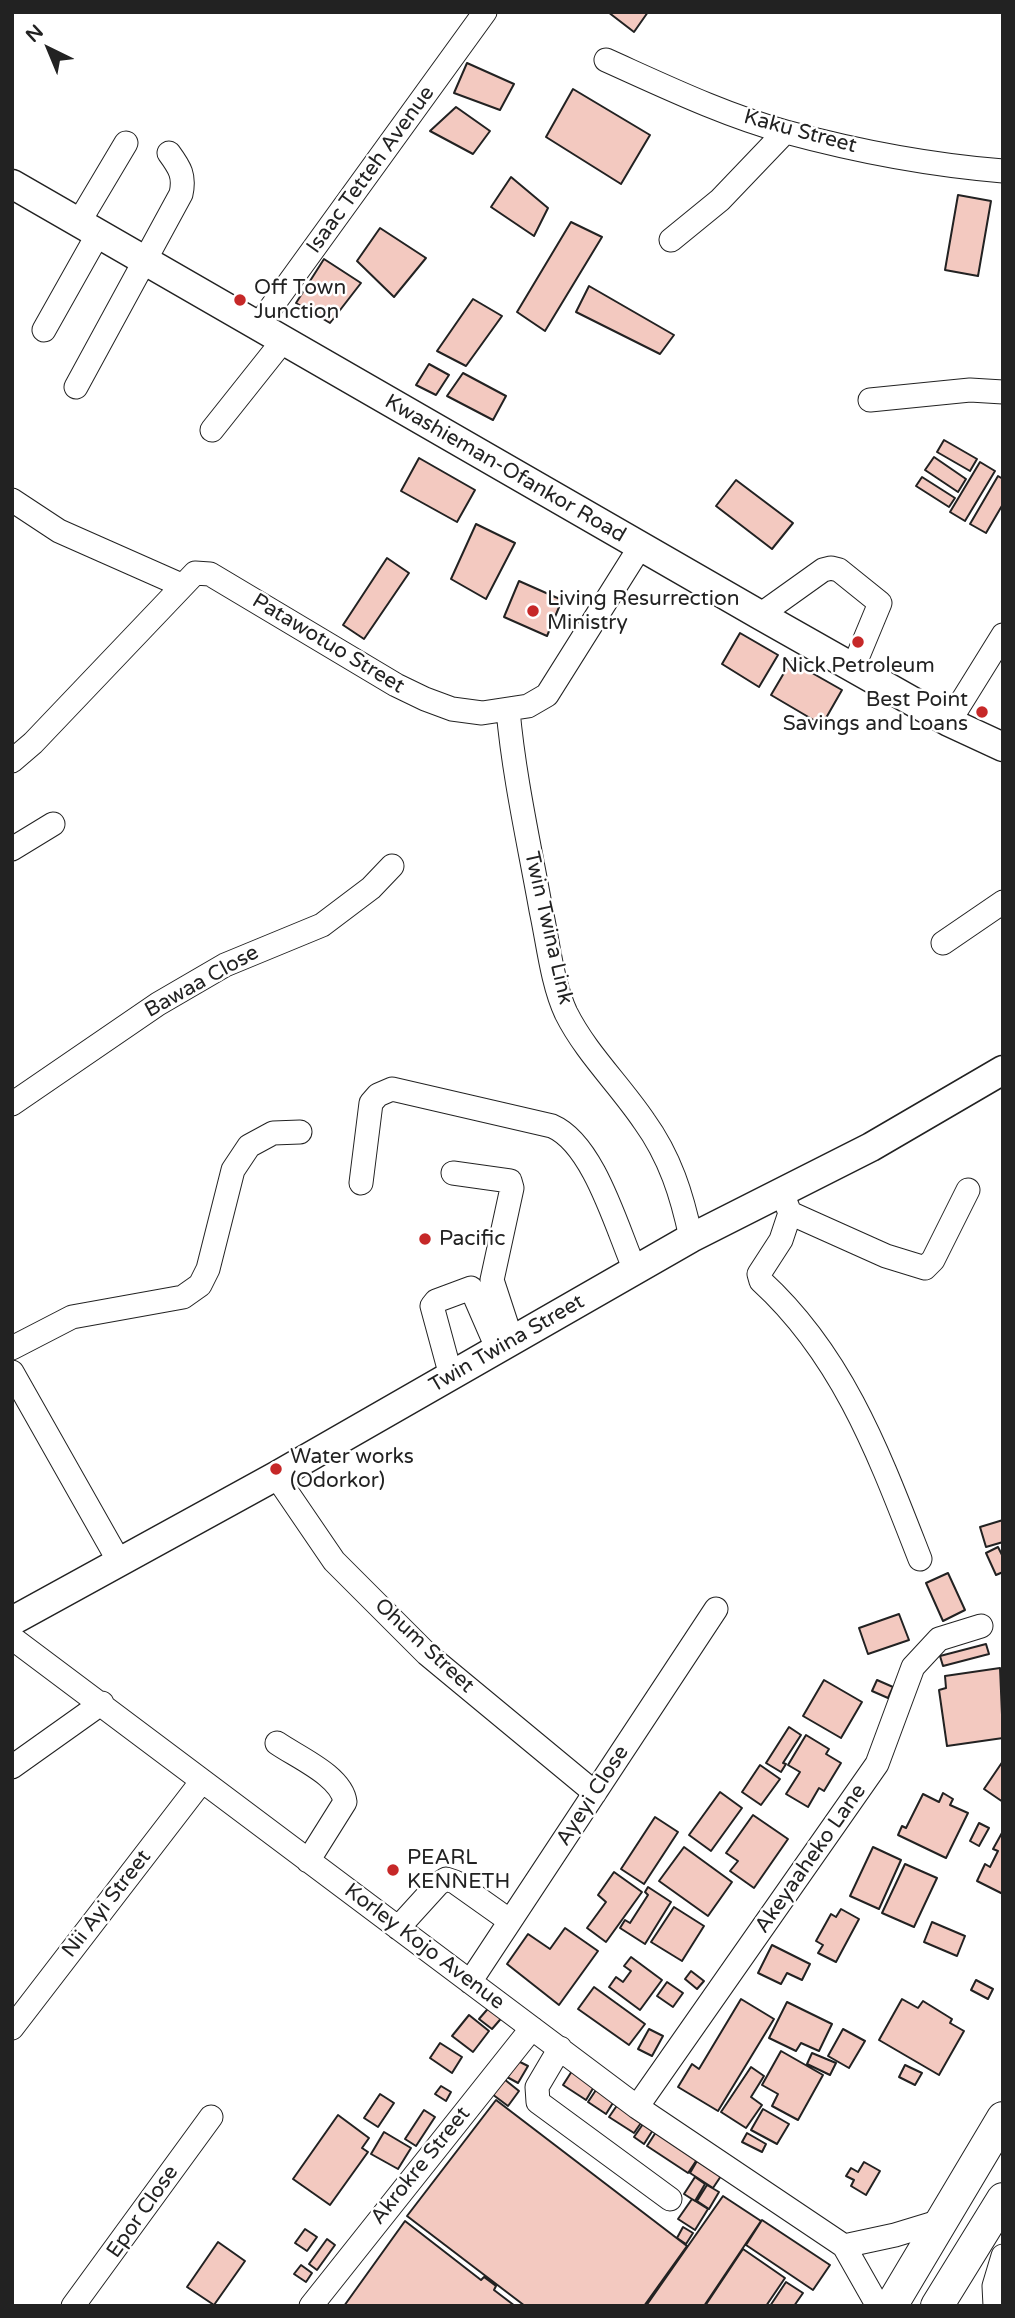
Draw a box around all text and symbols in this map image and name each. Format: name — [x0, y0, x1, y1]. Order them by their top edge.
north arrow — [14, 14, 84, 84]
text: N — [22, 20, 48, 47]
street label: Isaac Tetteh Avenue — [302, 81, 440, 259]
street label: Kaku Street — [741, 105, 859, 159]
place label: Off Town Junction — [254, 275, 346, 325]
marker: Off Town Junction — [232, 292, 248, 308]
street label: Kwashieman-Ofankor Road — [380, 389, 630, 549]
place label: Living Resurrection Ministry — [547, 586, 740, 636]
street label: Patawotuo Street — [247, 589, 409, 699]
marker: Living Resurrection Ministry — [525, 603, 541, 619]
marker: Nick Petroleum — [850, 634, 866, 650]
place label: Nick Petroleum — [781, 653, 935, 679]
place label: Best Point Savings and Loans — [783, 687, 968, 737]
marker: Best Point Savings and Loans — [974, 704, 990, 720]
street label: Twin Twina Link — [518, 849, 578, 1007]
street label: Bawaa Close — [141, 940, 263, 1024]
place label: Pacific — [439, 1226, 505, 1252]
marker: Pacific — [417, 1231, 433, 1247]
street label: Twin Twina Street — [425, 1289, 589, 1399]
place label: Water works (Odorkor) — [290, 1444, 414, 1494]
marker: Water works (Odorkor) — [268, 1461, 284, 1477]
street label: Ohum Street — [369, 1593, 479, 1699]
street label: Ayeyi Close — [551, 1741, 635, 1851]
street label: Akeyaaheko Lane — [750, 1780, 872, 1938]
street label: Nii Ayi Street — [57, 1845, 157, 1963]
place label: PEARL KENNETH — [407, 1845, 510, 1895]
marker: PEARL KENNETH — [385, 1862, 401, 1878]
street label: Korley Kojo Avenue — [339, 1879, 509, 2015]
street label: Akrokre Street — [366, 2102, 476, 2230]
street label: Epor Close — [102, 2161, 184, 2263]

